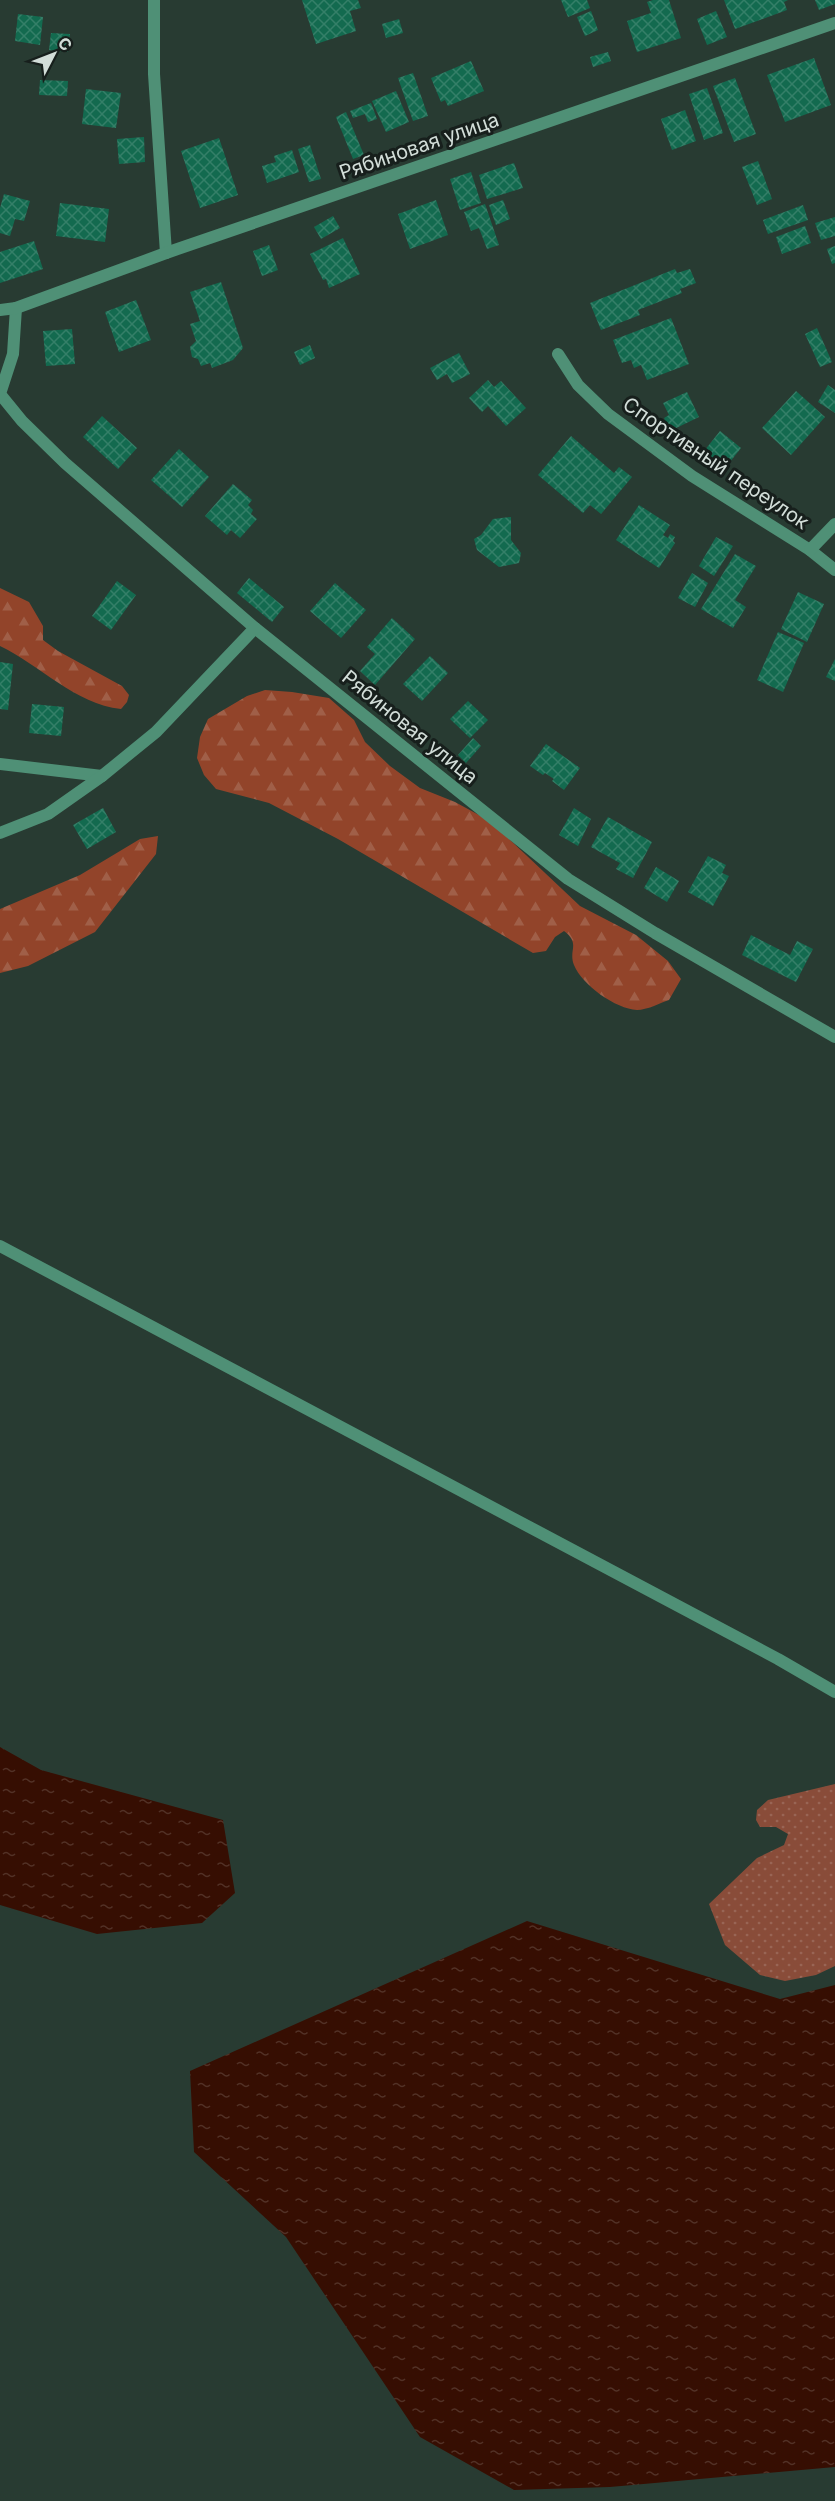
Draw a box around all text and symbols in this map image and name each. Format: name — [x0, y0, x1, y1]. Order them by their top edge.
north arrow — [24, 24, 84, 84]
text: С — [54, 33, 77, 55]
street label: Рябиновая улица — [336, 107, 502, 185]
street label: Спортивный переулок — [619, 392, 814, 534]
street label: Рябиновая улица — [337, 665, 483, 789]

